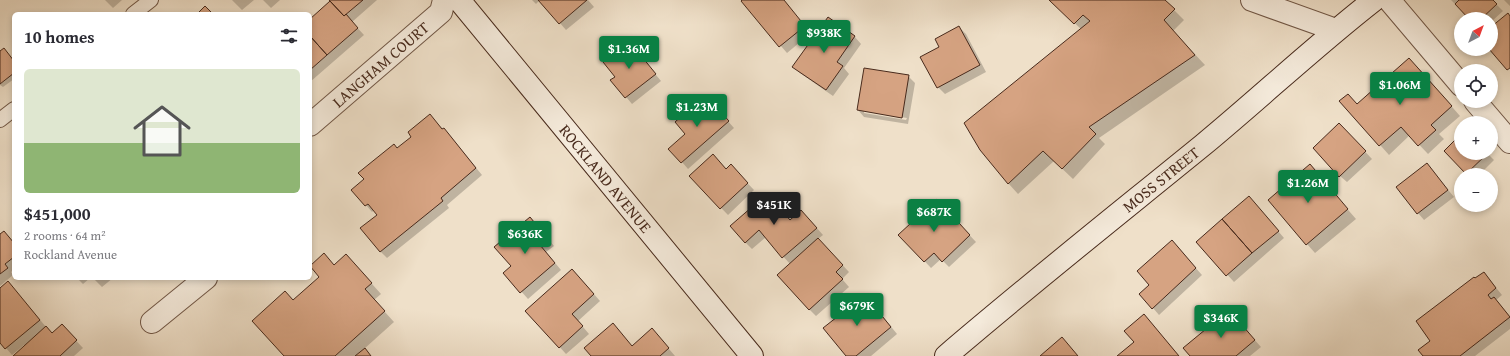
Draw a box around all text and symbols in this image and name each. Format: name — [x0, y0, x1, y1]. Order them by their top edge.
north arrow — [1454, 12, 1498, 56]
map controls — [1454, 12, 1498, 212]
street label: LANGHAM COURT — [327, 16, 434, 113]
pin: $938K — [796, 20, 852, 54]
text: $938K — [806, 23, 842, 42]
text: 10 homes — [24, 24, 95, 49]
icon: filters — [278, 25, 300, 47]
pin: $1.36M — [596, 36, 662, 70]
text: $1.36M — [608, 39, 650, 58]
button: locate — [1454, 64, 1498, 108]
pin: $1.06M — [1367, 72, 1433, 106]
text: $1.06M — [1379, 75, 1421, 94]
pin: $1.23M — [664, 94, 730, 128]
icon: home — [126, 95, 198, 167]
text: $1.23M — [676, 97, 718, 116]
button: + — [1454, 116, 1498, 160]
street label: ROCKLAND AVENUE — [554, 119, 658, 238]
street label: MOSS STREET — [1117, 141, 1204, 218]
button: − — [1454, 168, 1498, 212]
pin: $1.26M — [1275, 170, 1341, 204]
text: $1.26M — [1287, 173, 1329, 192]
pin: $451K — [746, 192, 802, 226]
text: $451K — [756, 195, 792, 214]
pin: $687K — [906, 199, 962, 233]
text: $451,000 — [24, 201, 90, 226]
text: $687K — [916, 202, 952, 221]
pin: $636K — [497, 221, 553, 255]
text: $636K — [507, 224, 543, 243]
text: 2 rooms · 64 m² — [24, 226, 106, 245]
text: Rockland Avenue — [24, 245, 117, 264]
pin: $679K — [829, 293, 885, 327]
text: $679K — [839, 296, 875, 315]
pin: $346K — [1193, 305, 1249, 339]
text: $346K — [1203, 308, 1239, 327]

